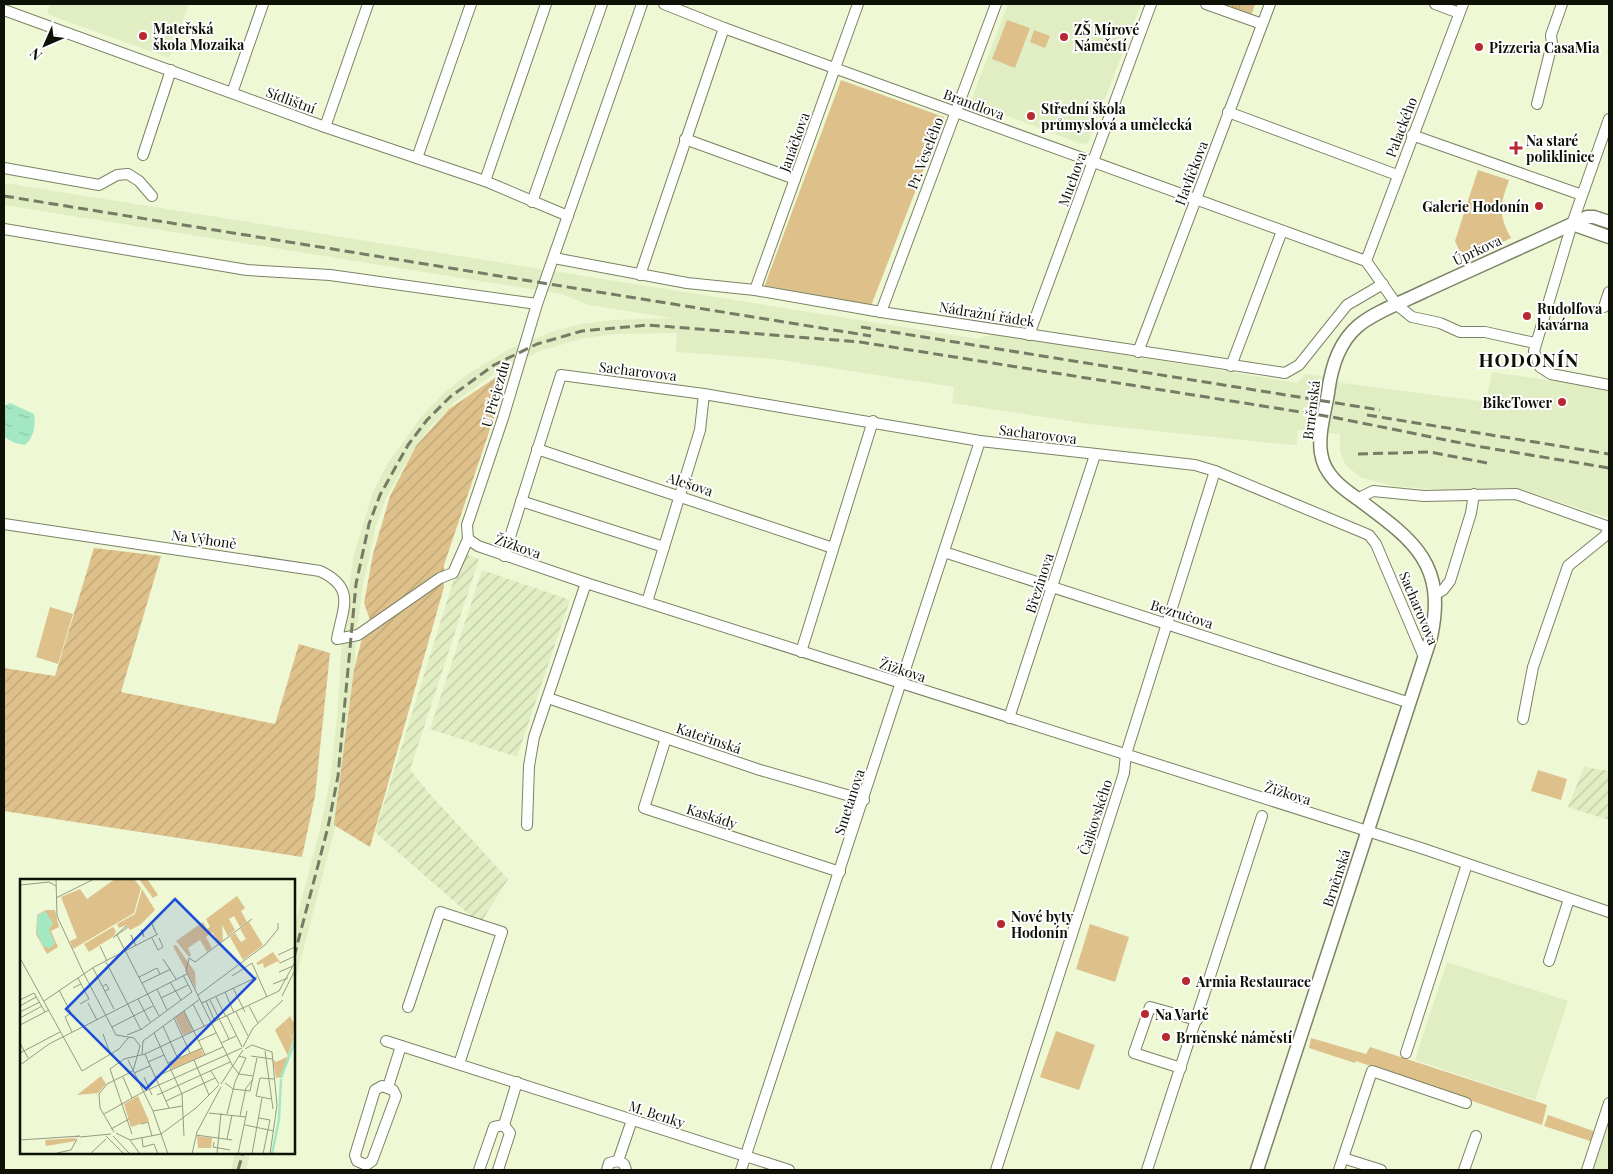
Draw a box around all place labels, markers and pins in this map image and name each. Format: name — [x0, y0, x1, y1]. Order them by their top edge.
place label: Mateřská škola Mozaika — [153, 19, 245, 54]
place label: ZŠ Mírové Náměstí — [1074, 20, 1139, 55]
marker: Mateřská škola Mozaika — [137, 30, 149, 42]
marker: ZŠ Mírové Náměstí — [1058, 31, 1070, 43]
place label: Pizzeria CasaMia — [1489, 38, 1600, 57]
marker: Pizzeria CasaMia — [1473, 41, 1485, 53]
place label: Střední škola průmyslová a umělecká — [1041, 99, 1193, 134]
marker: Střední škola průmyslová a umělecká — [1025, 110, 1037, 122]
place label: Na staré poliklinice — [1526, 131, 1595, 166]
marker: Na staré poliklinice — [1510, 142, 1522, 154]
place label: Galerie Hodonín — [1422, 197, 1529, 216]
marker: Galerie Hodonín — [1533, 200, 1545, 212]
place label: Rudolfova kavárna — [1537, 299, 1603, 334]
marker: Rudolfova kavárna — [1521, 310, 1533, 322]
place label: BikeTower — [1483, 393, 1552, 412]
marker: BikeTower — [1556, 396, 1568, 408]
place label: Nové byty Hodonín — [1011, 907, 1074, 942]
marker: Nové byty Hodonín — [995, 918, 1007, 930]
place label: Armia Restaurace — [1195, 972, 1311, 991]
marker: Armia Restaurace — [1180, 975, 1192, 987]
place label: Na Vartě — [1155, 1005, 1209, 1024]
marker: Na Vartě — [1139, 1008, 1151, 1020]
place label: Brněnské náměstí — [1176, 1028, 1293, 1047]
marker: Brněnské náměstí — [1160, 1031, 1172, 1043]

